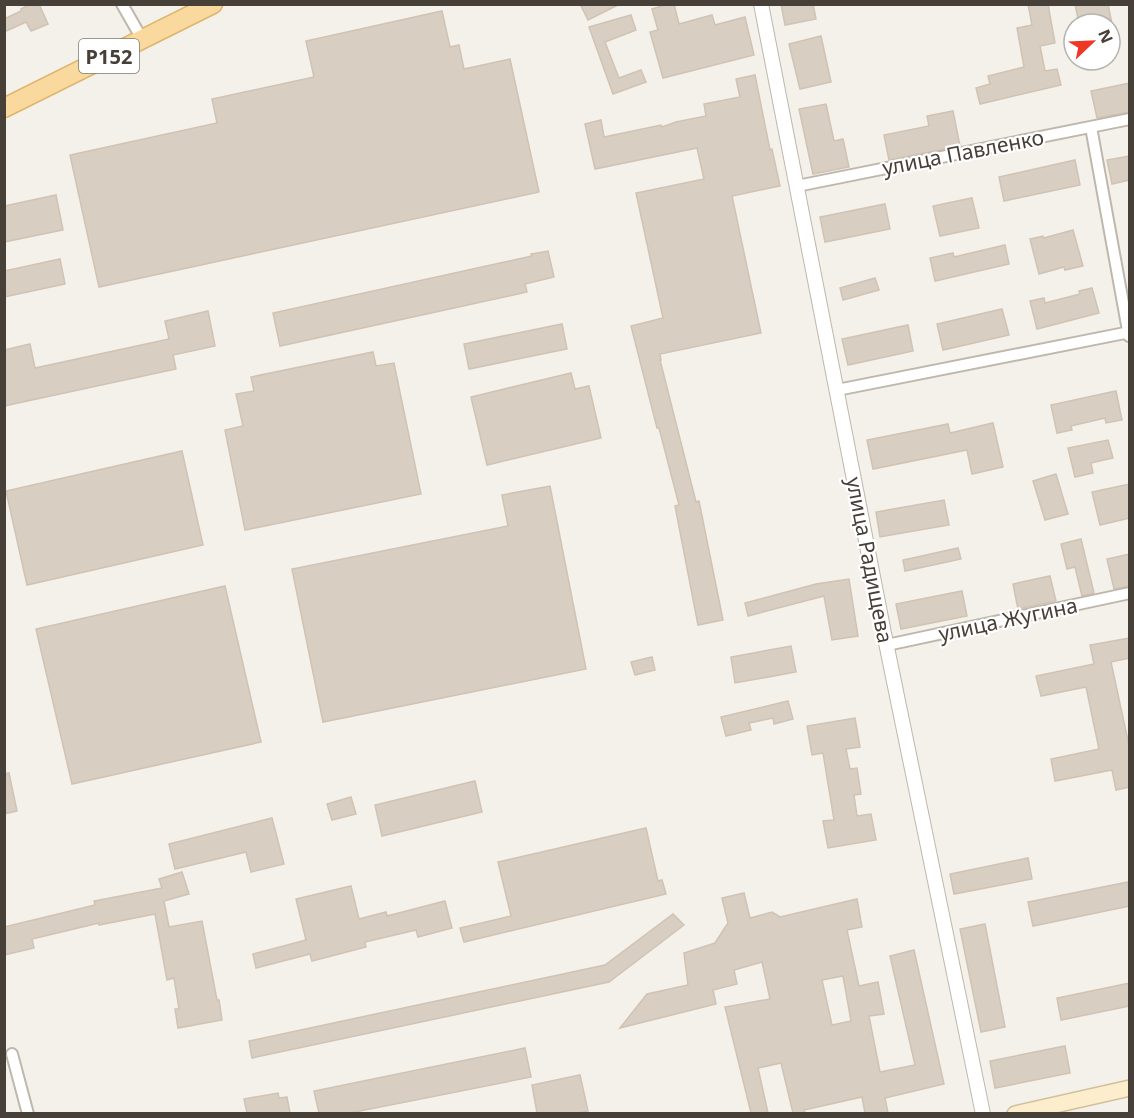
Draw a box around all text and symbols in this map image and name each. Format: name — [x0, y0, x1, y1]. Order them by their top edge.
north arrow — [1062, 12, 1122, 72]
text: N — [1093, 26, 1118, 46]
road number: Р152 — [79, 39, 139, 73]
street label: улица Павленко — [880, 123, 1046, 181]
street label: улица Радищева — [840, 475, 900, 645]
street label: улица Жугина — [936, 591, 1080, 647]

